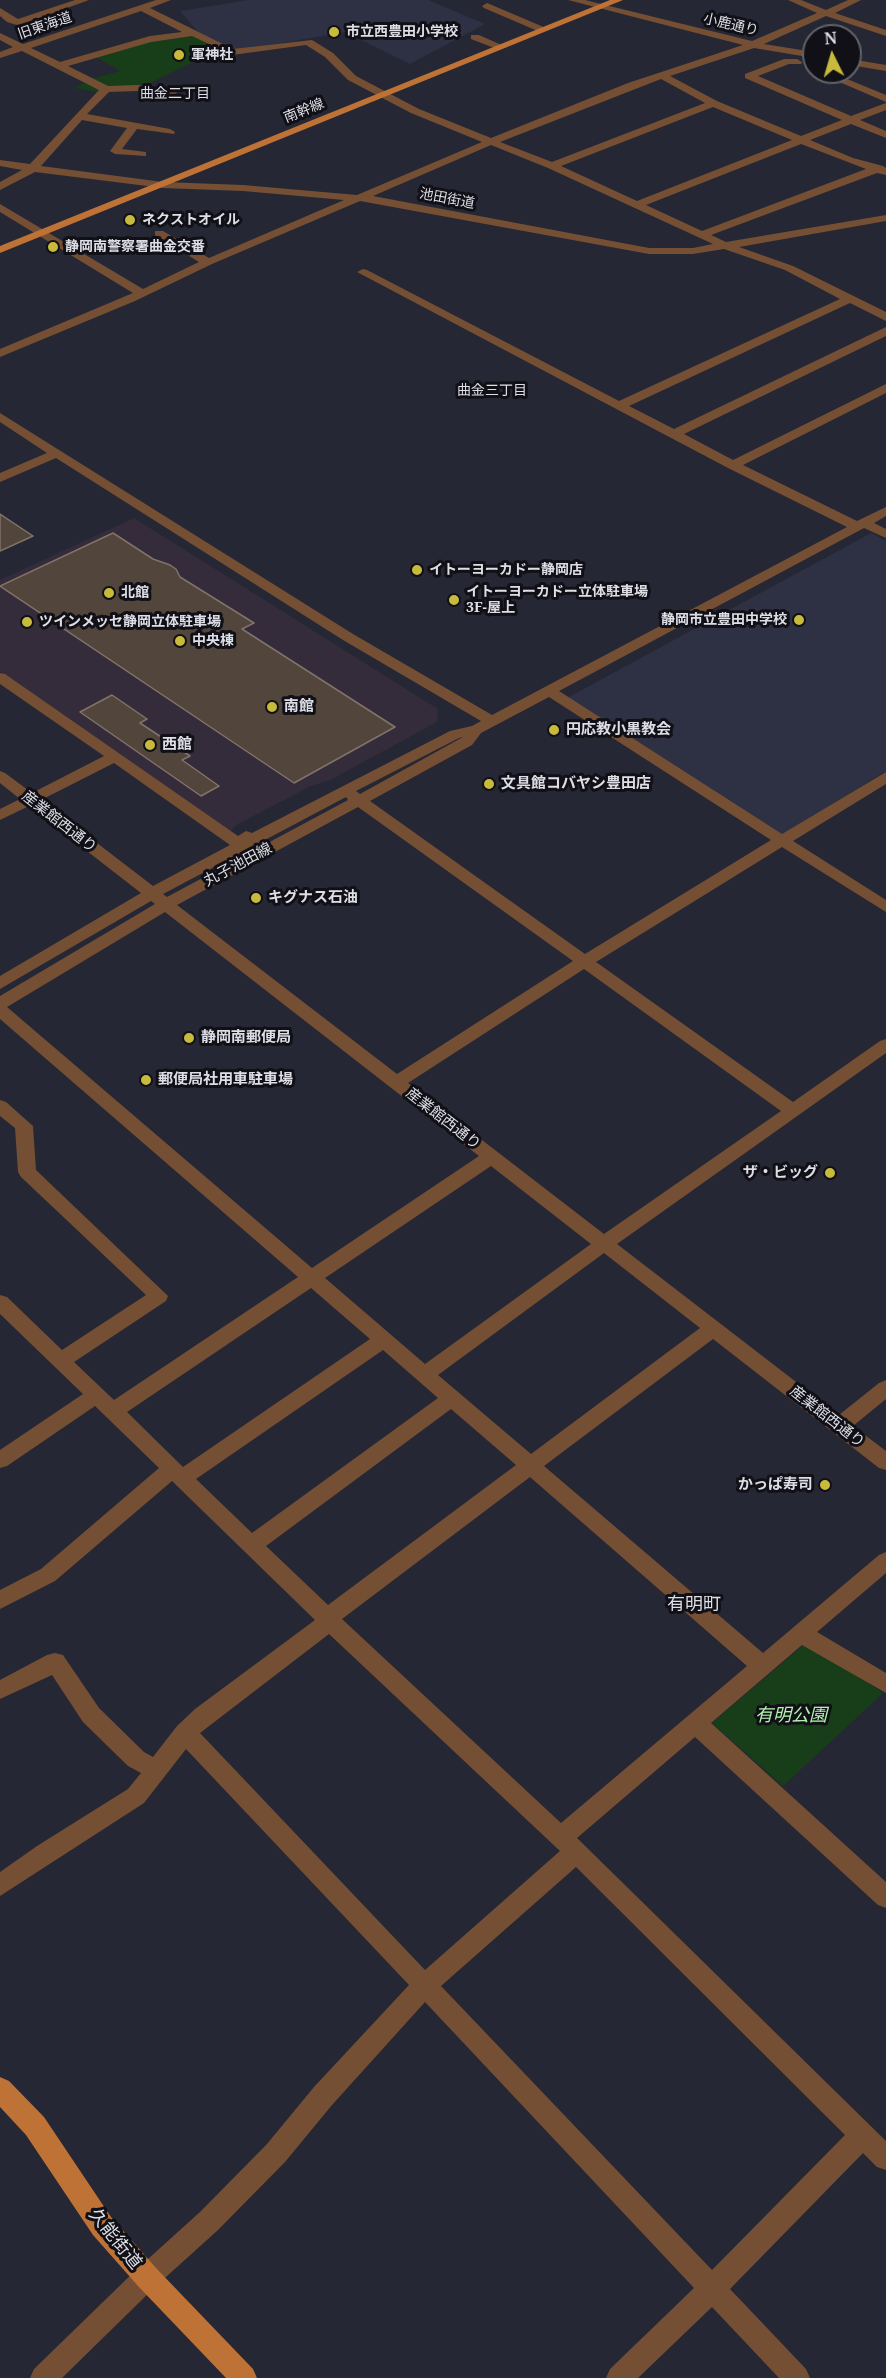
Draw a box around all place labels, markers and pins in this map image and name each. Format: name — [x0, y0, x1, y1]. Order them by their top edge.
place label: 市立西豊田小学校 — [346, 24, 458, 40]
marker: 市立西豊田小学校 — [327, 25, 341, 39]
place label: 軍神社 — [191, 47, 233, 63]
marker: 軍神社 — [172, 48, 186, 62]
place label: ネクストオイル — [142, 212, 240, 228]
marker: ネクストオイル — [123, 213, 137, 227]
place label: 静岡南警察署曲金交番 — [65, 239, 205, 255]
marker: 静岡南警察署曲金交番 — [46, 240, 60, 254]
place label: イトーヨーカドー静岡店 — [429, 562, 583, 578]
marker: イトーヨーカドー静岡店 — [410, 563, 424, 577]
place label: イトーヨーカドー立体駐車場 3F-屋上 — [466, 584, 648, 616]
place label: 北館 — [121, 585, 149, 601]
marker: 北館 — [102, 586, 116, 600]
marker: イトーヨーカドー立体駐車場 3F-屋上 — [447, 593, 461, 607]
place label: 静岡市立豊田中学校 — [661, 612, 787, 628]
marker: 静岡市立豊田中学校 — [792, 613, 806, 627]
place label: ツインメッセ静岡立体駐車場 — [39, 614, 221, 630]
marker: ツインメッセ静岡立体駐車場 — [20, 615, 34, 629]
place label: 中央棟 — [192, 633, 234, 649]
marker: 中央棟 — [173, 634, 187, 648]
place label: 南館 — [284, 698, 314, 716]
marker: 南館 — [265, 700, 279, 714]
place label: 円応教小黒教会 — [566, 721, 671, 739]
marker: 円応教小黒教会 — [547, 723, 561, 737]
place label: 西館 — [162, 736, 192, 754]
marker: 西館 — [143, 738, 157, 752]
place label: 文具館コバヤシ豊田店 — [501, 775, 651, 793]
marker: 文具館コバヤシ豊田店 — [482, 777, 496, 791]
place label: キグナス石油 — [268, 889, 358, 907]
marker: キグナス石油 — [249, 891, 263, 905]
place label: 静岡南郵便局 — [201, 1029, 291, 1047]
marker: 静岡南郵便局 — [182, 1031, 196, 1045]
place label: 郵便局社用車駐車場 — [158, 1071, 293, 1089]
marker: 郵便局社用車駐車場 — [139, 1073, 153, 1087]
place label: ザ・ビッグ — [743, 1164, 818, 1182]
marker: ザ・ビッグ — [823, 1166, 837, 1180]
place label: かっぱ寿司 — [738, 1476, 813, 1494]
marker: かっぱ寿司 — [818, 1478, 832, 1492]

